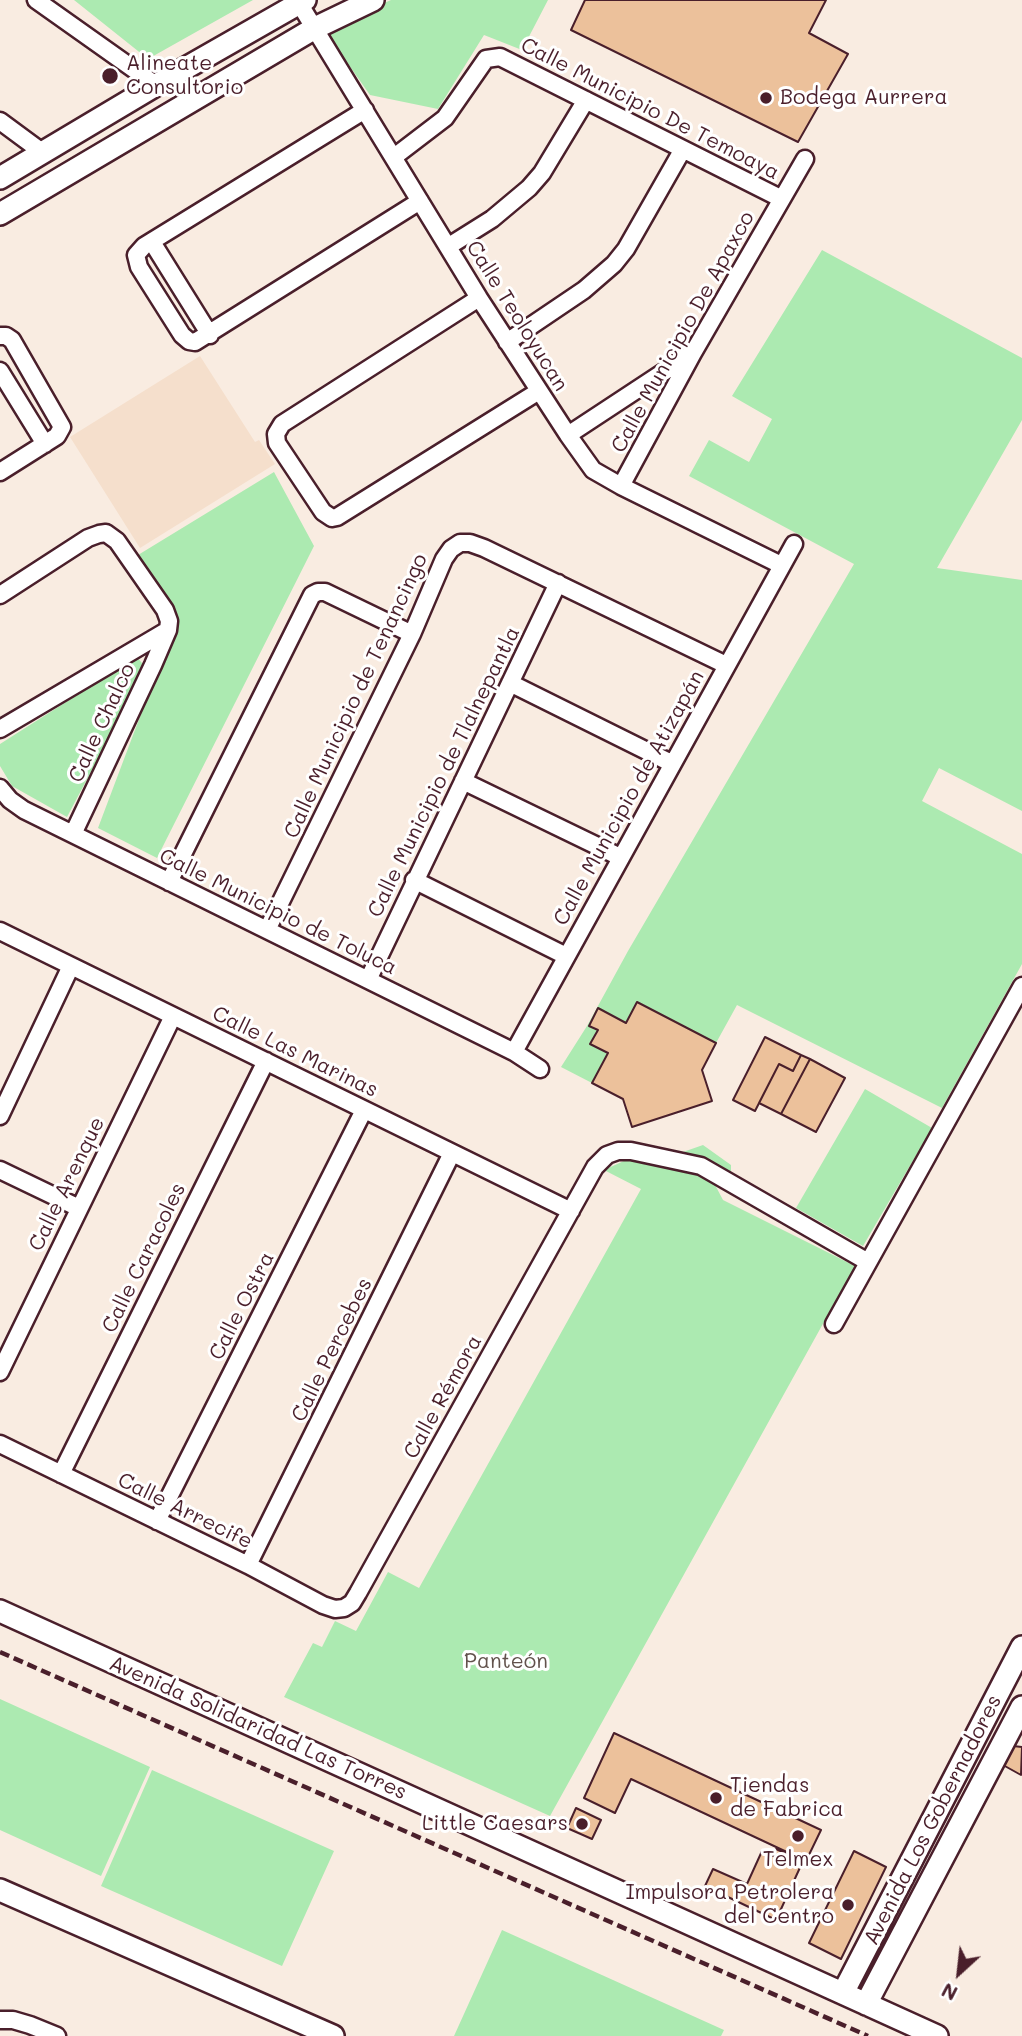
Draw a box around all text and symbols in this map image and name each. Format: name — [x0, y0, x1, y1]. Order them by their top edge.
street label: Calle Municipio De Temoaya — [516, 33, 784, 185]
place label: Alineate Consultorio — [126, 51, 243, 101]
marker: Alineate Consultorio — [100, 66, 120, 86]
place label: Bodega Aurrera — [780, 85, 948, 111]
marker: Bodega Aurrera — [758, 90, 774, 106]
street label: Calle Municipio De Apaxco — [606, 207, 760, 457]
street label: Calle Teoloyucan — [461, 236, 573, 396]
street label: Calle Municipio de Tenancingo — [279, 550, 433, 842]
street label: Calle Municipio de Tlalnepantla — [362, 623, 526, 921]
street label: Calle Chalco — [63, 660, 141, 786]
street label: Calle Municipio de Atizapán — [548, 666, 710, 930]
street label: Calle Municipio de Toluca — [155, 843, 401, 981]
street label: Calle Las Marinas — [208, 1001, 382, 1103]
street label: Calle Arenque — [24, 1113, 110, 1255]
street label: Calle Caracoles — [97, 1179, 191, 1337]
street label: Calle Ostra — [204, 1248, 280, 1364]
street label: Calle Percebes — [286, 1274, 378, 1426]
street label: Calle Rémora — [399, 1331, 487, 1463]
street label: Calle Arrecife — [113, 1467, 257, 1555]
park label: Panteón — [464, 1649, 548, 1675]
street label: Avenida Solidaridad Las Torres — [105, 1651, 411, 1805]
street label: Avenida Los Gobernadores — [859, 1691, 1007, 1949]
place label: Tiendas de Fabrica — [730, 1773, 844, 1823]
marker: Tiendas de Fabrica — [708, 1790, 724, 1806]
place label: Little Caesars — [422, 1811, 568, 1837]
marker: Little Caesars — [574, 1816, 590, 1832]
marker: Telmex — [790, 1828, 806, 1844]
place label: Telmex — [763, 1847, 833, 1873]
place label: Impulsora Petrolera del Centro — [625, 1880, 834, 1930]
marker: Impulsora Petrolera del Centro — [840, 1897, 856, 1913]
north arrow — [924, 1938, 994, 2008]
text: N — [937, 1978, 961, 2007]

